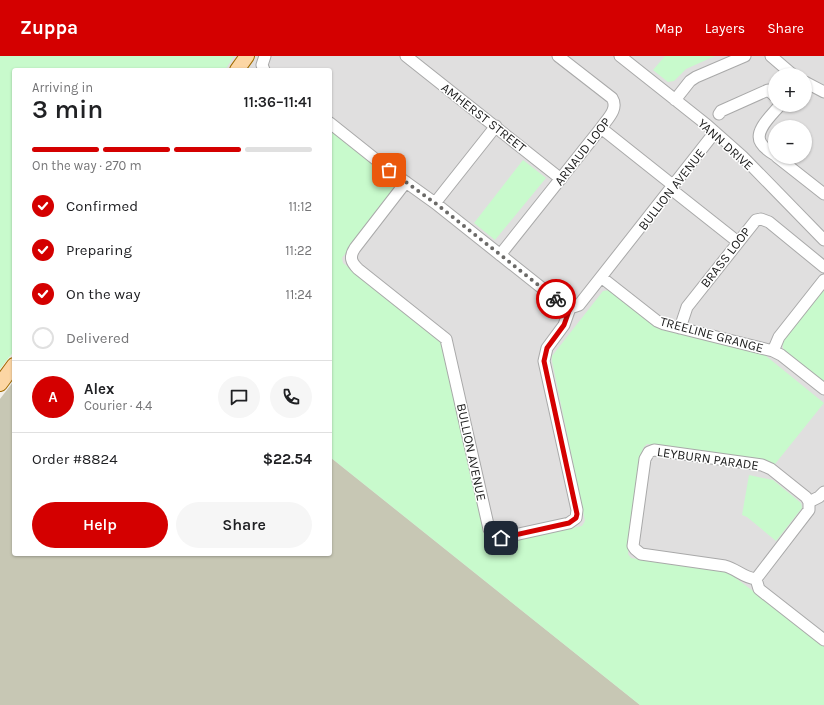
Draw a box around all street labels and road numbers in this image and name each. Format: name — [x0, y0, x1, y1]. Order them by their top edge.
street label: AMHERST STREET — [438, 80, 529, 155]
street label: ARNAUD LOOP — [551, 114, 614, 188]
street label: YANN DRIVE — [695, 116, 756, 173]
street label: BULLION AVENUE — [635, 146, 708, 233]
street label: BRASS LOOP — [697, 224, 754, 290]
street label: TREELINE GRANGE — [659, 313, 765, 356]
street label: BULLION AVENUE — [454, 402, 489, 502]
street label: LEYBURN PARADE — [656, 444, 760, 473]

